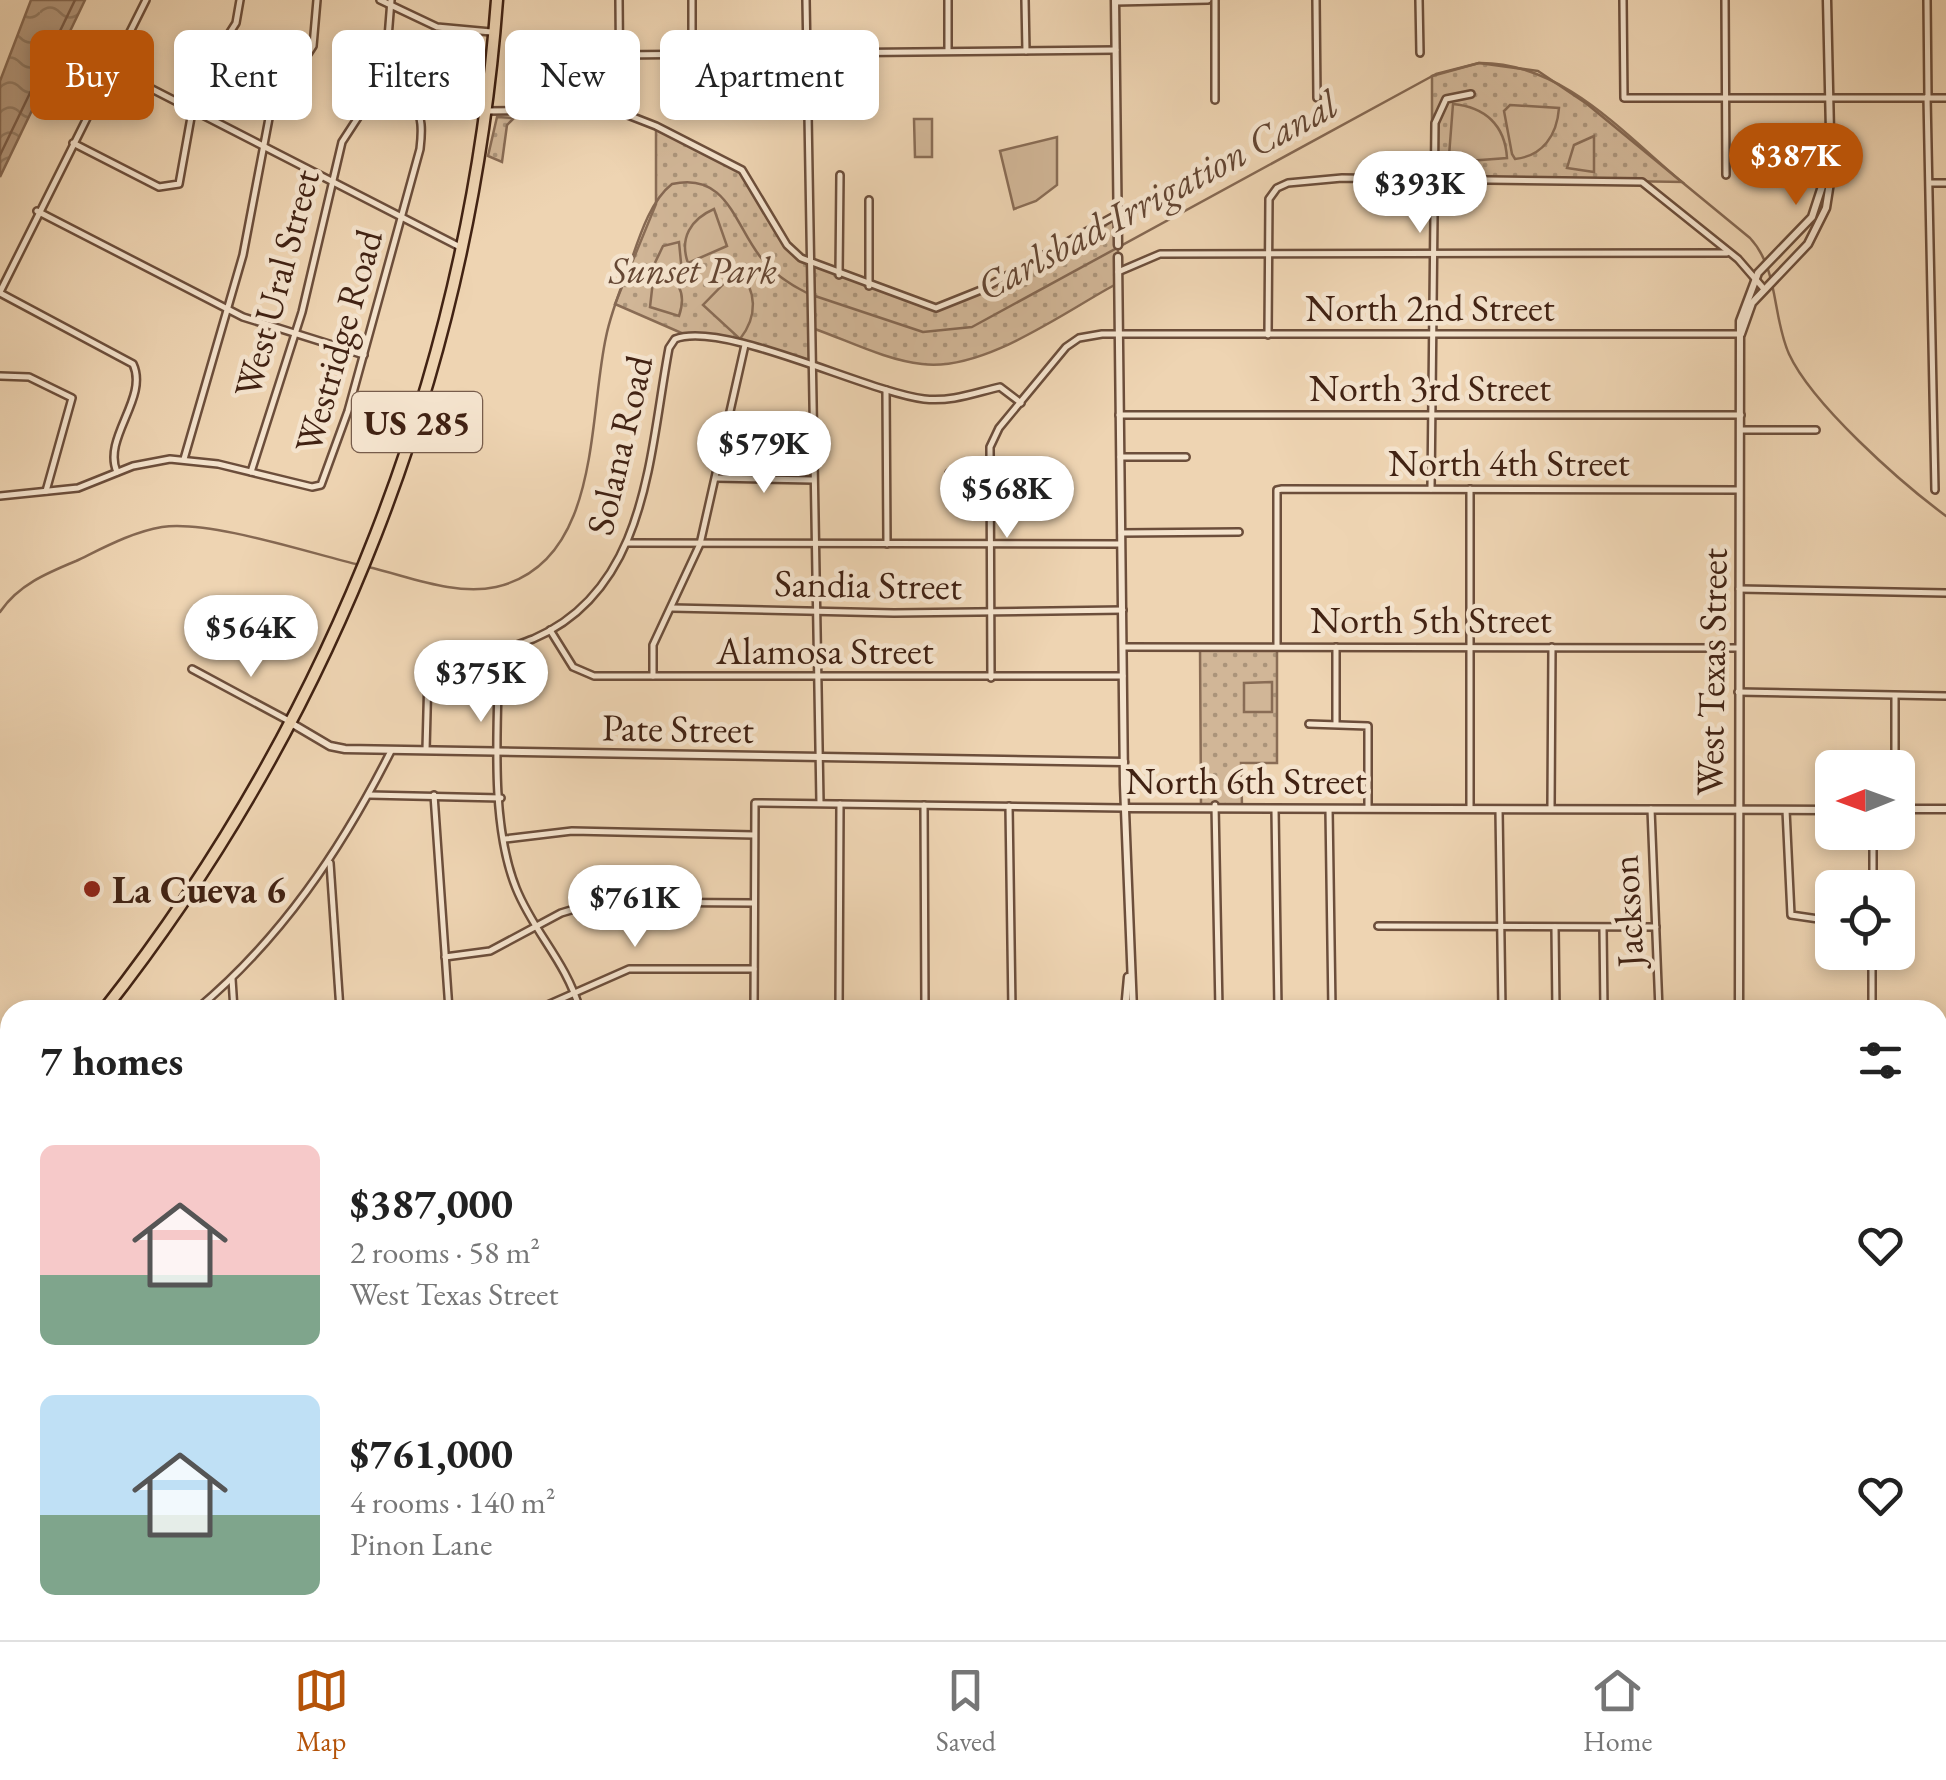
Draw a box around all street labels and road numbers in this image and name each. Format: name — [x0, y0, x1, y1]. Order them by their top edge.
street label: West Ural Street — [222, 164, 330, 402]
street label: Westridge Road — [283, 223, 393, 458]
street label: North 2nd Street — [1305, 283, 1555, 332]
street label: Solana Road — [575, 350, 664, 539]
street label: North 3rd Street — [1309, 363, 1551, 412]
road number: US 285 — [352, 392, 482, 452]
street label: North 4th Street — [1388, 438, 1630, 487]
street label: West Texas Street — [1684, 548, 1738, 796]
street label: Sandia Street — [774, 558, 962, 610]
street label: North 5th Street — [1310, 595, 1552, 644]
street label: Alamosa Street — [715, 626, 934, 675]
street label: Pate Street — [602, 702, 755, 754]
street label: North 6th Street — [1125, 756, 1367, 805]
street label: Jackson — [1600, 854, 1655, 971]

